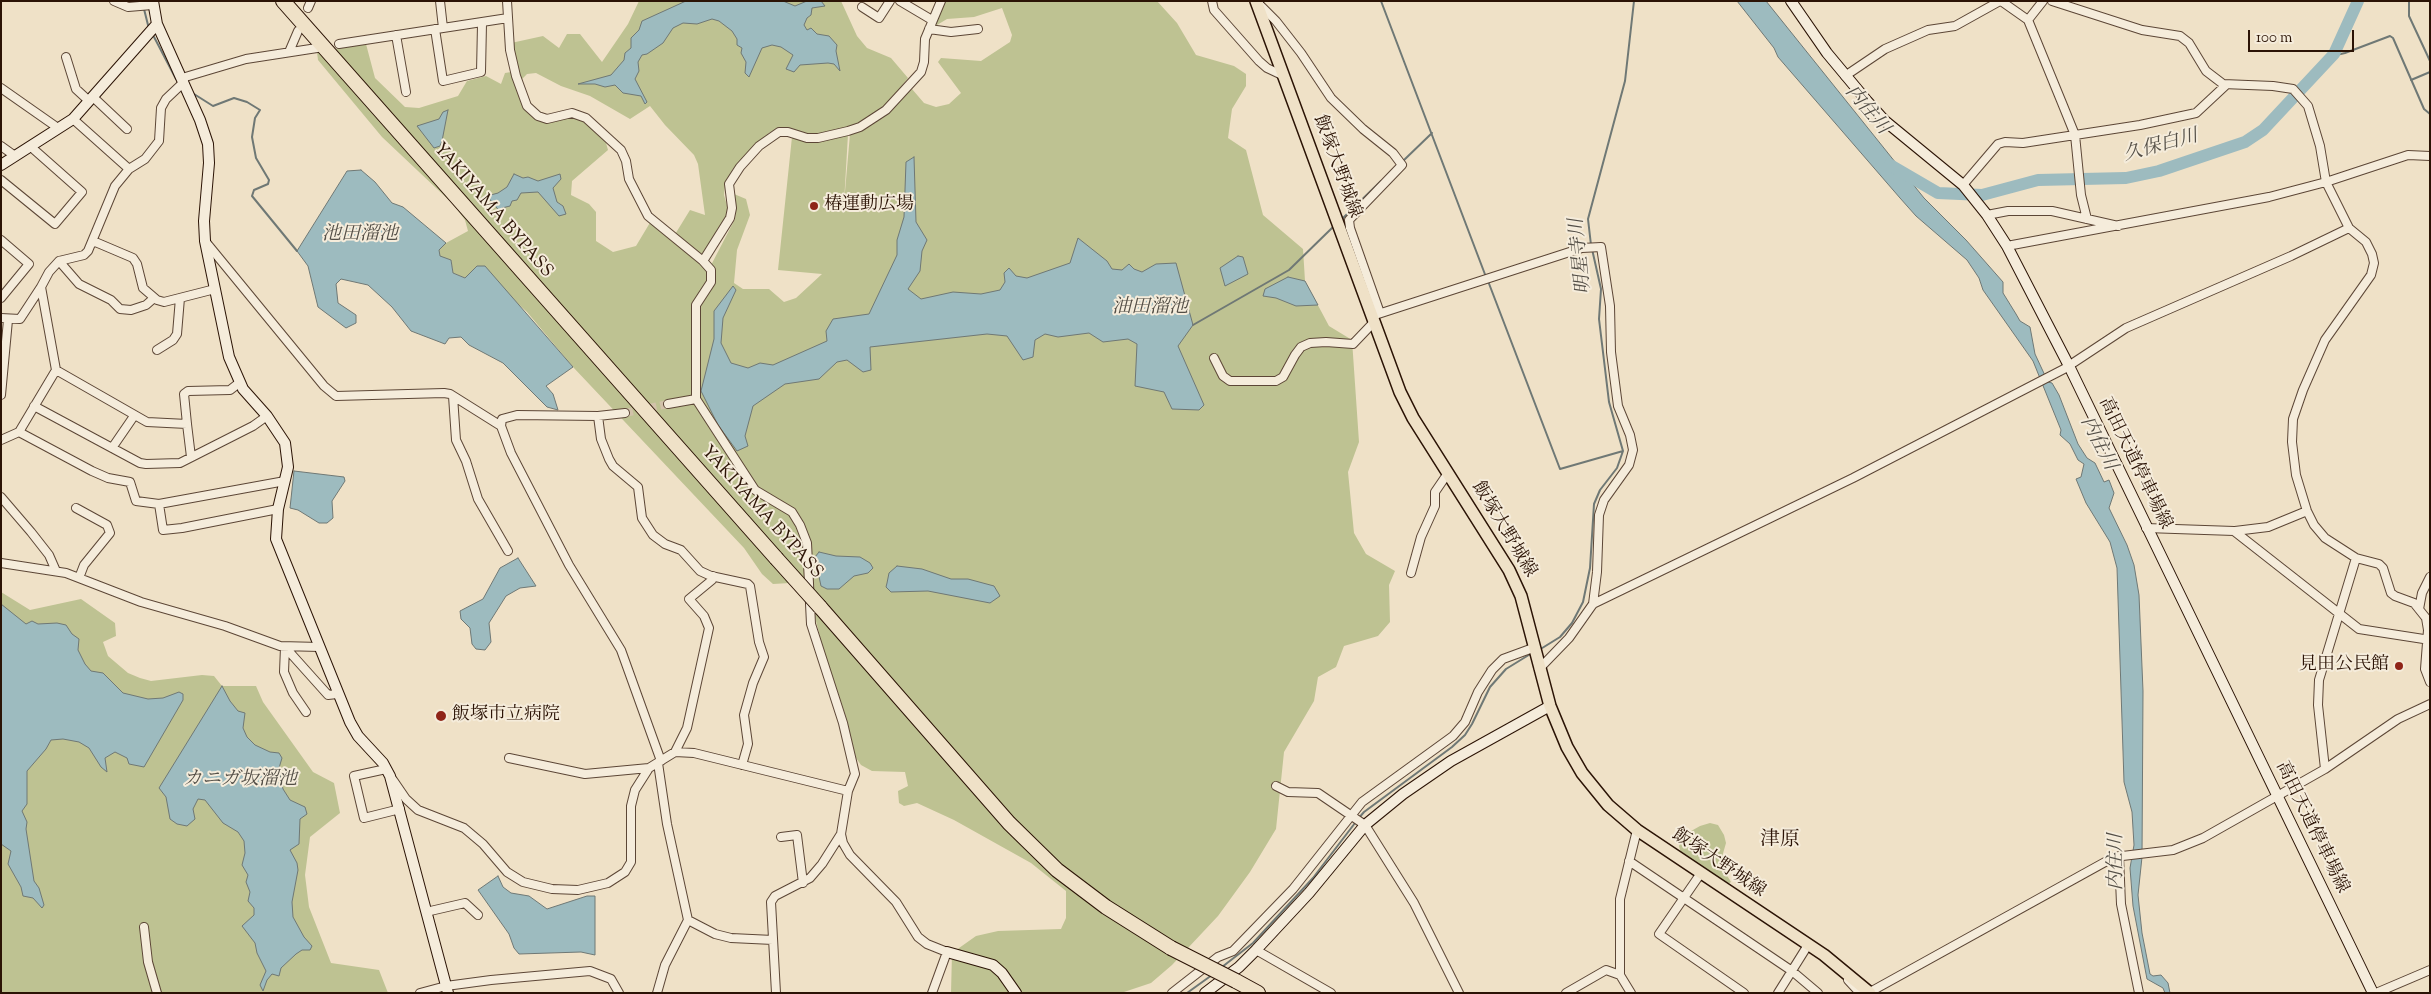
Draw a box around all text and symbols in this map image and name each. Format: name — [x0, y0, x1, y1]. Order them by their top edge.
scale bar — [2251, 20, 2357, 52]
text: 100 m — [2256, 28, 2292, 49]
water label: 内住川 — [1839, 82, 1893, 140]
street label: 飯塚大野城線 — [1307, 113, 1365, 221]
water label: 久保白川 — [2121, 126, 2201, 168]
street label: YAKIYAMA BYPASS — [428, 139, 556, 283]
place label: 椿運動広場 — [824, 195, 914, 217]
marker: 椿運動広場 — [808, 200, 820, 212]
water label: 明星寺川 — [1567, 217, 1597, 295]
water label: 池田溜池 — [322, 225, 398, 247]
water label: 油田溜池 — [1112, 298, 1188, 320]
street label: 高田天道停車場線 — [2093, 395, 2175, 533]
water label: 内住川 — [2074, 413, 2120, 475]
street label: YAKIYAMA BYPASS — [696, 442, 826, 584]
street label: 飯塚大野城線 — [1466, 478, 1540, 582]
place label: 見田公民館 — [2299, 655, 2389, 677]
marker: 見田公民館 — [2393, 660, 2405, 672]
place label: 飯塚市立病院 — [452, 705, 560, 727]
marker: 飯塚市立病院 — [434, 709, 448, 723]
street label: 高田天道停車場線 — [2270, 759, 2352, 897]
water label: カニガ坂溜池 — [183, 770, 297, 792]
street label: 飯塚大野城線 — [1667, 825, 1769, 903]
district label: 津原 — [1760, 830, 1800, 854]
water label: 内住川 — [2107, 834, 2129, 890]

